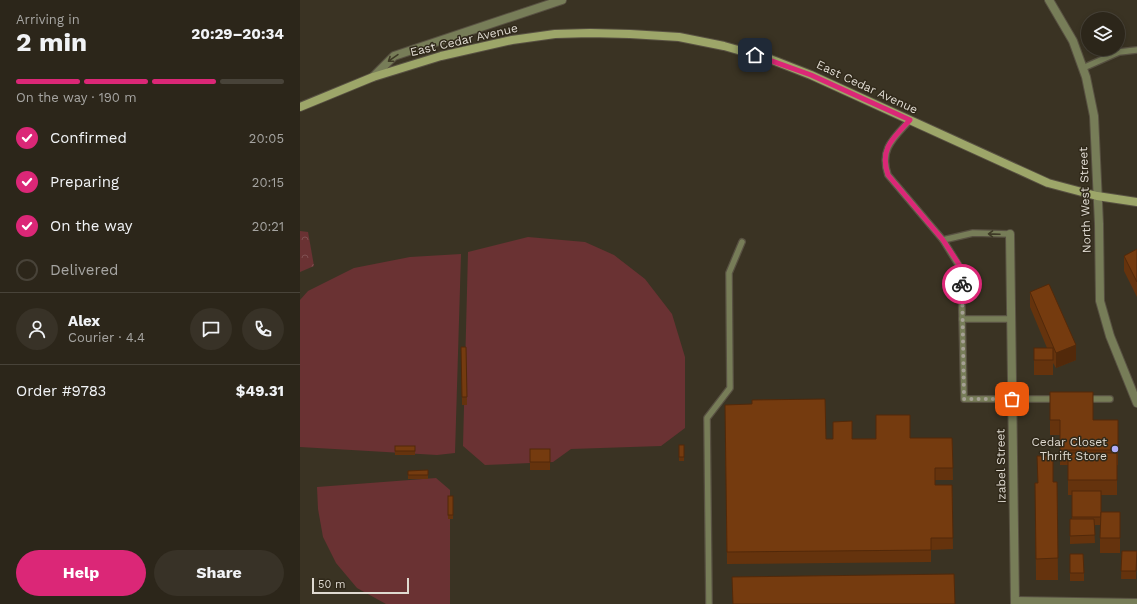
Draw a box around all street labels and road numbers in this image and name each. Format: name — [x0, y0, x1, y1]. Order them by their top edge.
street label: East Cedar Avenue — [409, 21, 519, 59]
street label: East Cedar Avenue — [814, 57, 920, 117]
street label: North West Street — [1076, 147, 1094, 253]
street label: Izabel Street — [993, 429, 1009, 503]

